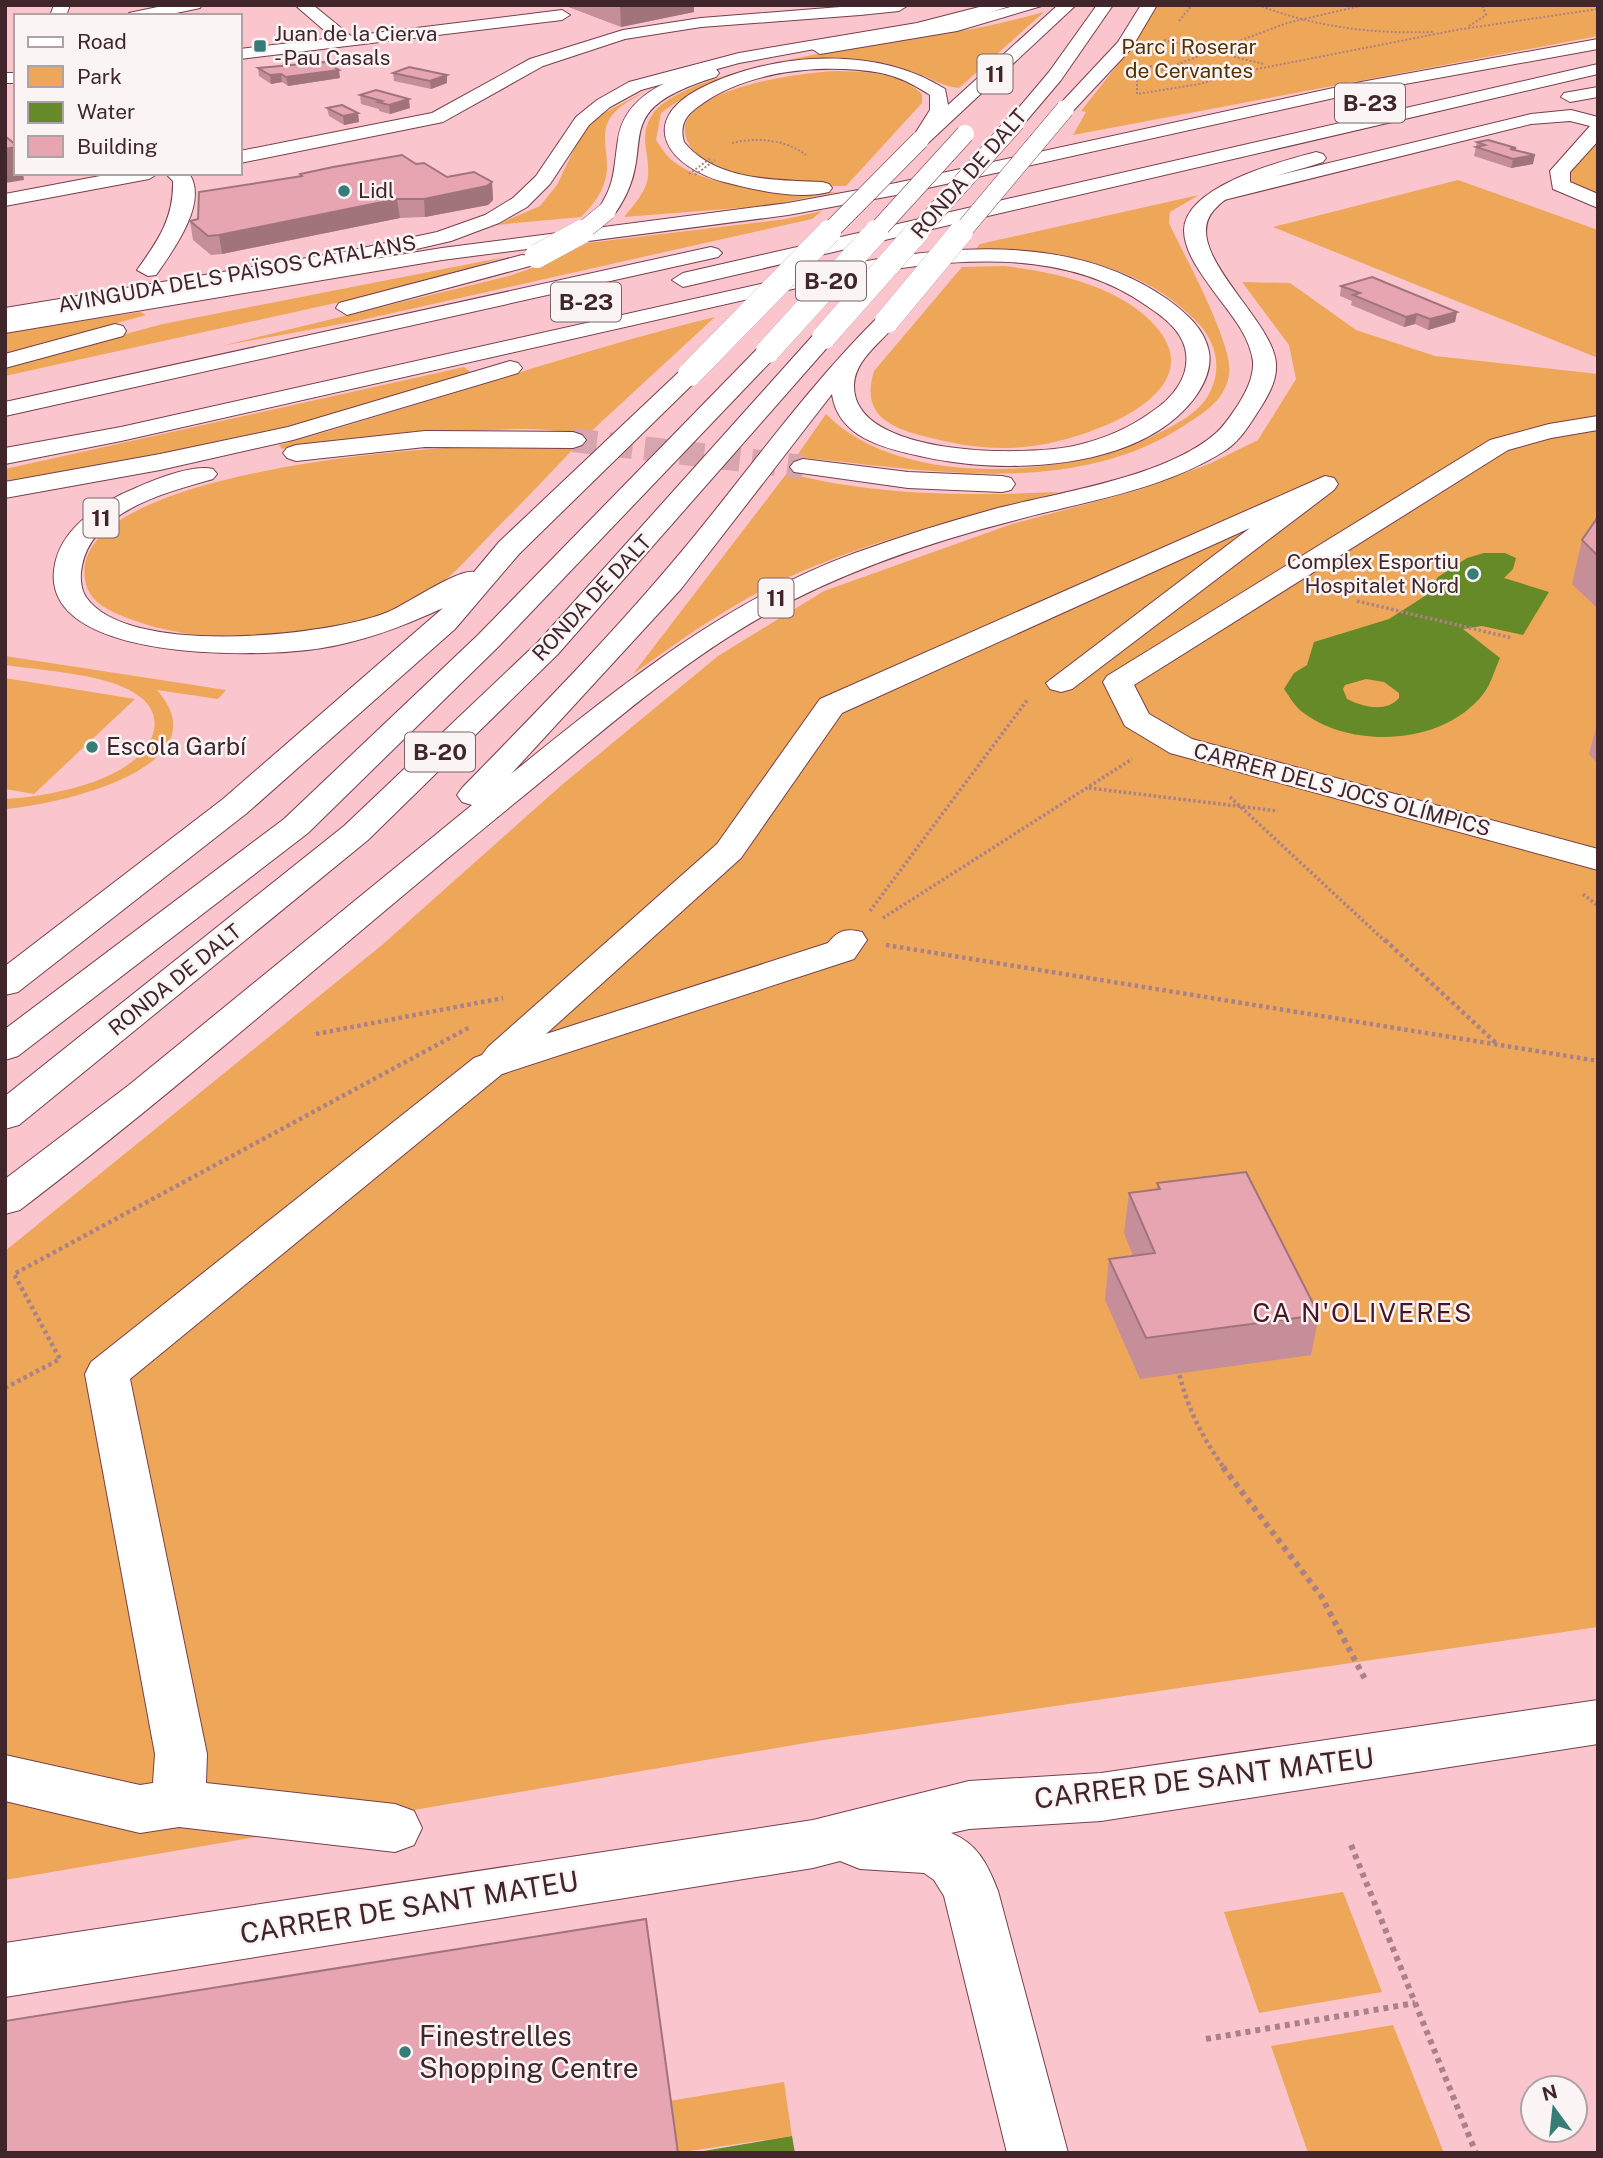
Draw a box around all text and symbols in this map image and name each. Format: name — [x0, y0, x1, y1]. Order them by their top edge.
legend — [14, 14, 242, 175]
place label: Juan de la Cierva - Pau Casals — [274, 21, 437, 70]
text: Road — [77, 29, 127, 54]
park label: Parc i Roserar de Cervantes — [1121, 34, 1257, 83]
marker: Juan de la Cierva - Pau Casals — [252, 38, 268, 54]
road number: 11 — [978, 54, 1012, 94]
text: Park — [77, 64, 122, 89]
road number: B-23 — [1335, 83, 1405, 122]
text: Water — [77, 99, 135, 124]
street label: RONDA DE DALT — [906, 104, 1032, 244]
text: Building — [77, 134, 158, 159]
place label: Lidl — [358, 178, 394, 203]
marker: Lidl — [336, 183, 352, 199]
street label: AVINGUDA DELS PAÏSOS CATALANS — [56, 230, 418, 317]
road number: B-20 — [796, 262, 866, 300]
road number: B-23 — [551, 282, 621, 322]
road number: 11 — [84, 498, 119, 538]
street label: RONDA DE DALT — [527, 529, 657, 666]
place label: Complex Esportiu Hospitalet Nord — [1287, 549, 1459, 598]
marker: Complex Esportiu Hospitalet Nord — [1465, 566, 1481, 582]
road number: 11 — [758, 578, 794, 618]
place label: Escola Garbí — [106, 732, 247, 760]
road number: B-20 — [405, 732, 475, 772]
street label: CARRER DELS JOCS OLÍMPICS — [1191, 738, 1493, 841]
marker: Escola Garbí — [84, 739, 100, 755]
street label: RONDA DE DALT — [103, 918, 246, 1041]
district label: CA N'OLIVERES — [1253, 1297, 1473, 1328]
street label: CARRER DE SANT MATEU — [1032, 1740, 1376, 1815]
street label: CARRER DE SANT MATEU — [237, 1863, 580, 1950]
place label: Finestrelles Shopping Centre — [419, 2019, 639, 2084]
marker: Finestrelles Shopping Centre — [397, 2044, 413, 2060]
north arrow — [1519, 2074, 1589, 2144]
text: N — [1540, 2080, 1560, 2105]

